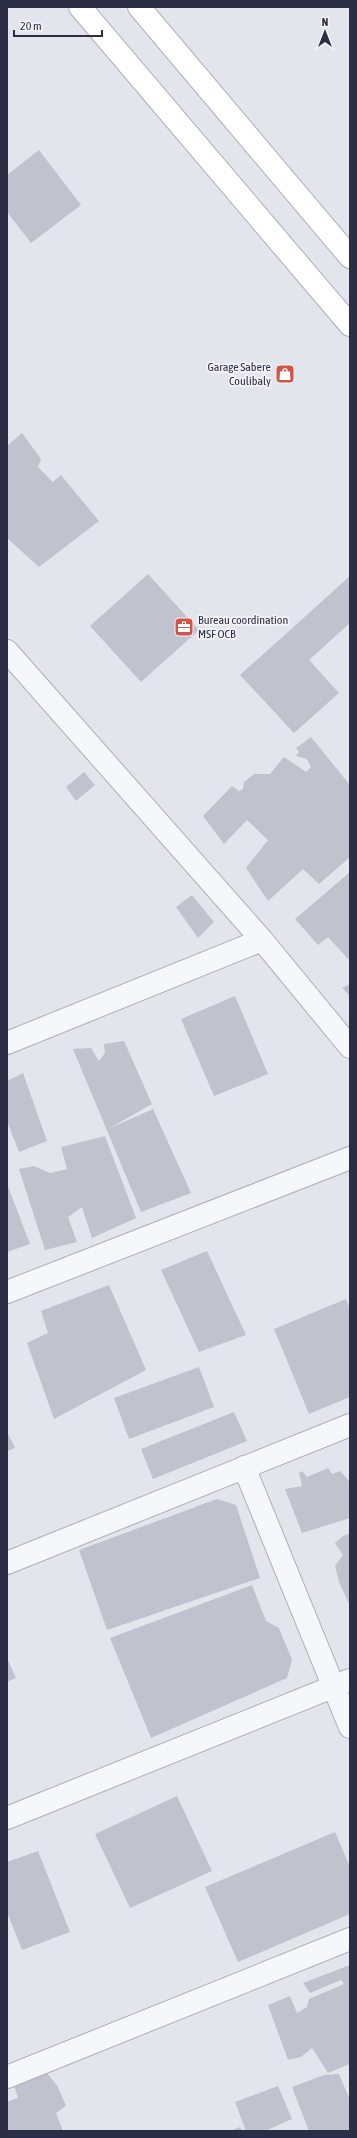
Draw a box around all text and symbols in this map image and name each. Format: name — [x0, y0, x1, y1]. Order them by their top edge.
scale bar — [14, 12, 102, 38]
north arrow — [305, 12, 345, 52]
text: N — [322, 16, 328, 28]
text: 20 m — [20, 19, 42, 33]
place label: Garage Sabere Coulibaly — [207, 360, 271, 388]
shop icon: Garage Sabere Coulibaly — [274, 363, 296, 385]
place label: Bureau coordination MSF OCB — [198, 613, 288, 641]
office icon: Bureau coordination MSF OCB — [173, 616, 195, 638]

